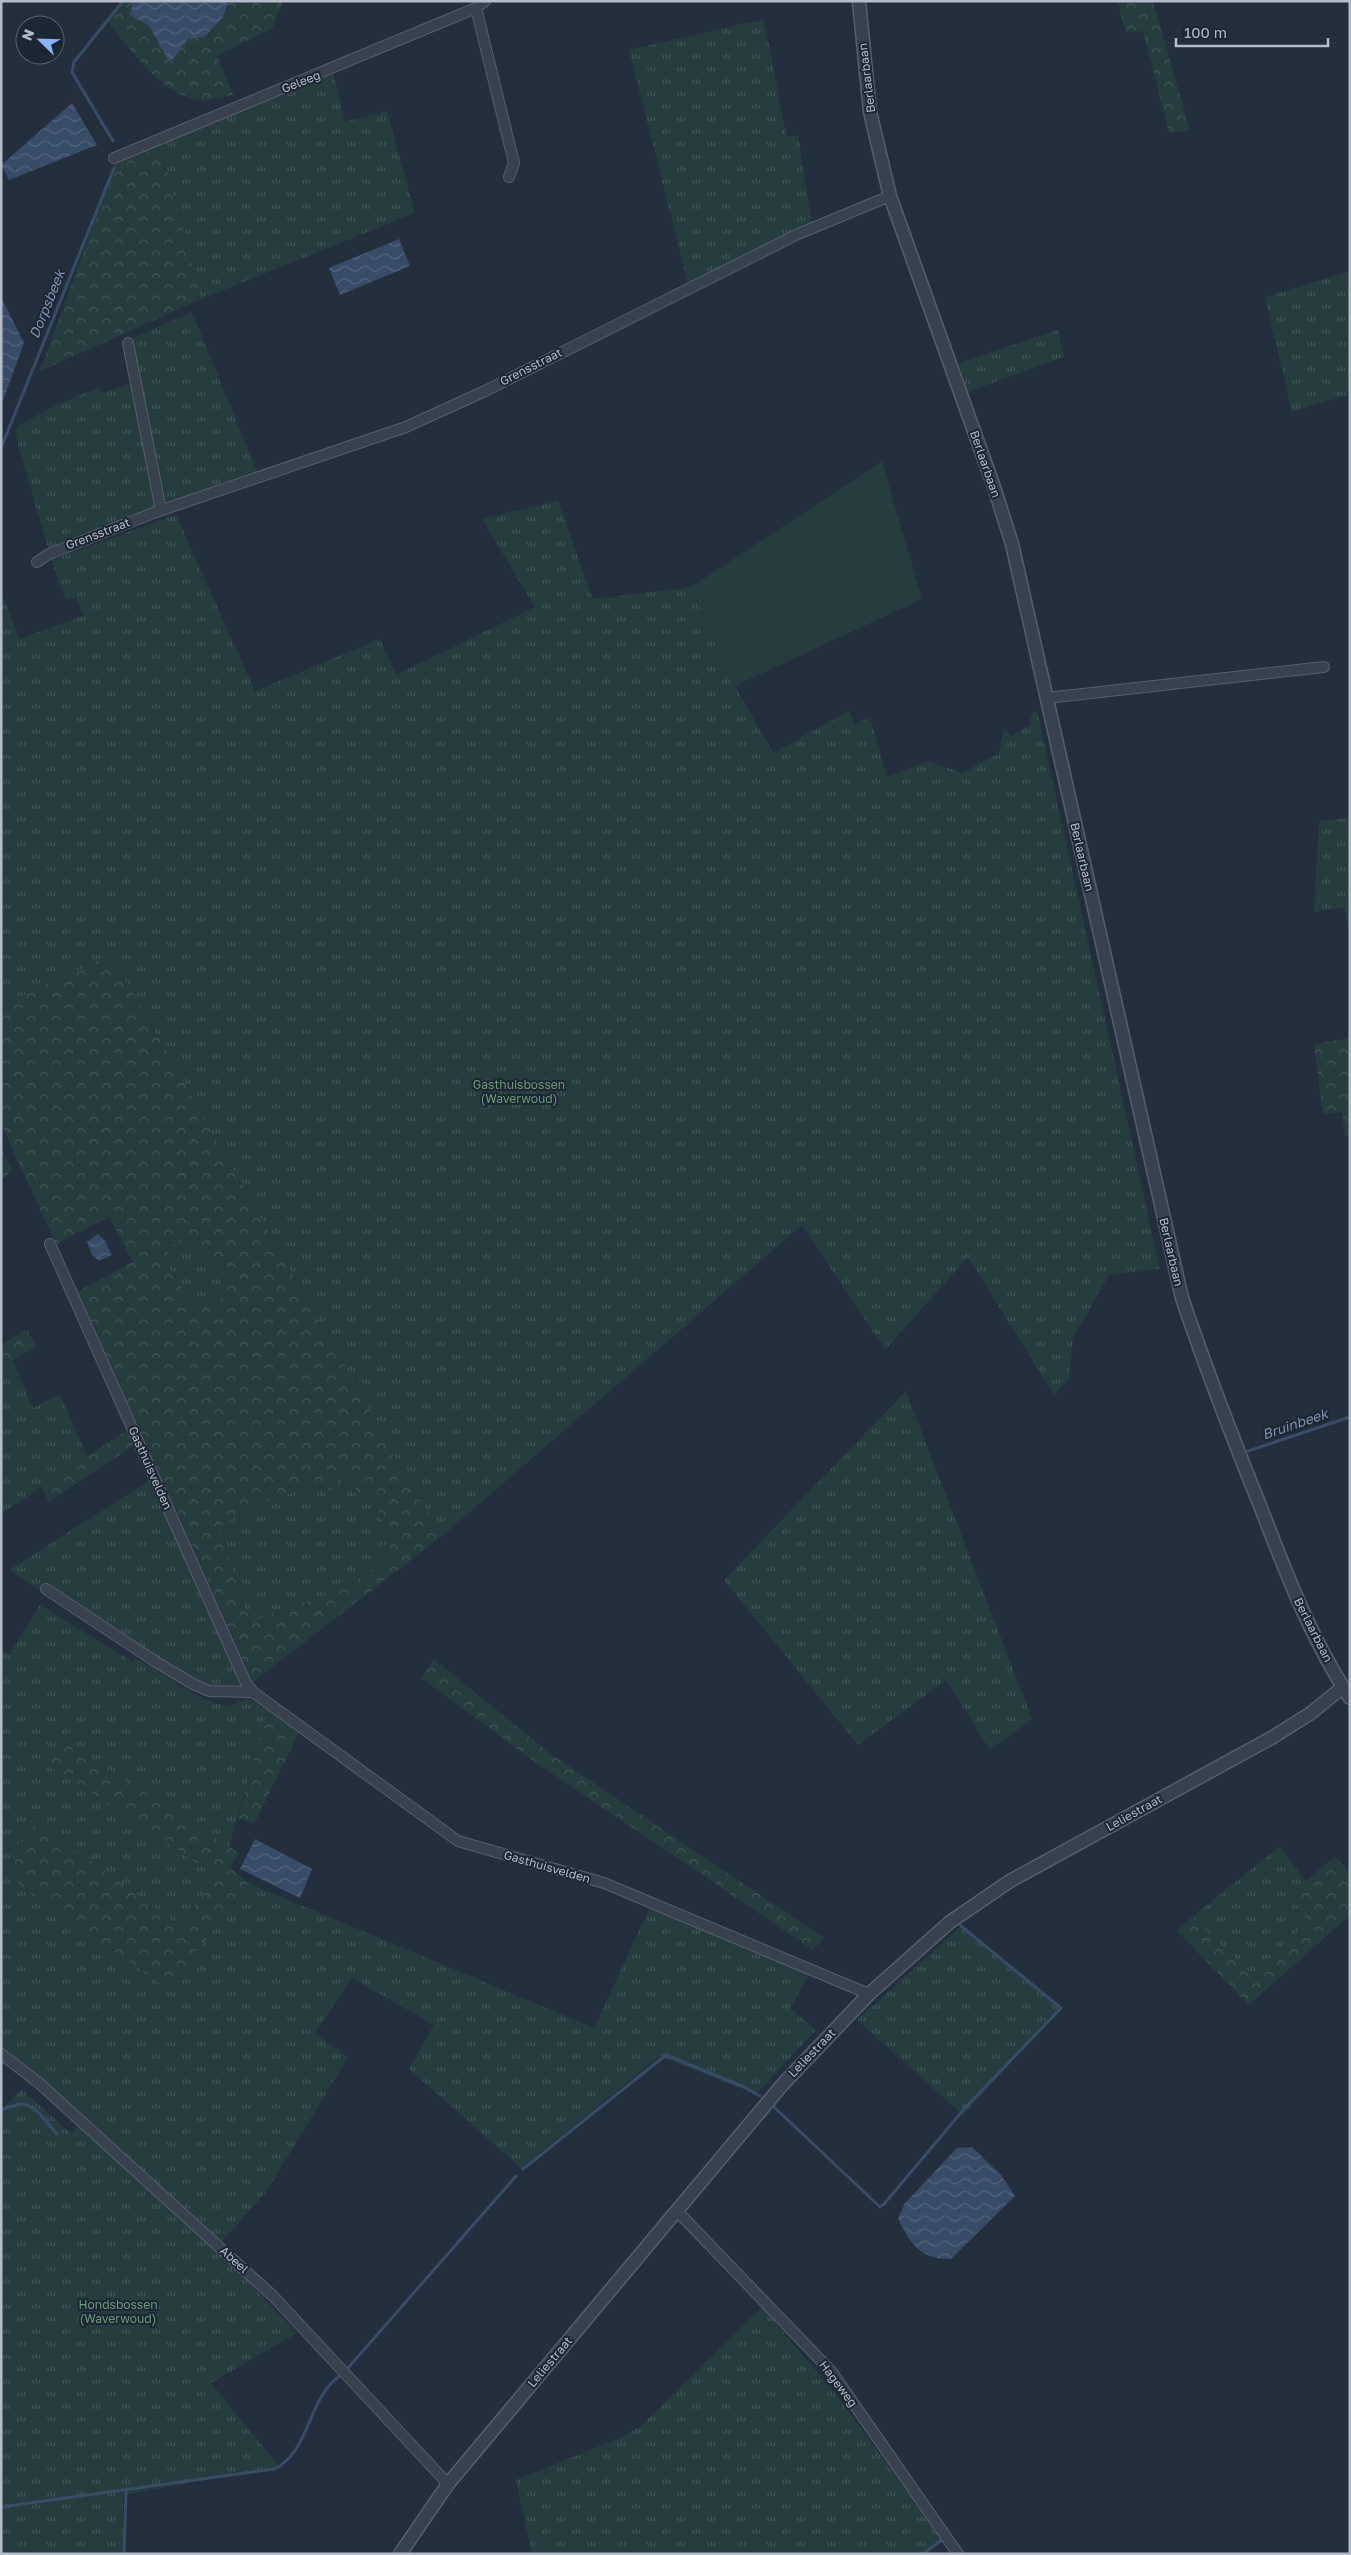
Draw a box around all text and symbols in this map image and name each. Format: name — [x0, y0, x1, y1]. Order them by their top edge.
north arrow — [15, 15, 65, 65]
scale bar — [1176, 15, 1328, 47]
text: 100 m — [1184, 23, 1227, 41]
text: N — [18, 27, 37, 43]
street label: Berlaarbaan — [855, 42, 878, 114]
street label: Geleeg — [279, 67, 322, 96]
water label: Dorpsbeek — [25, 265, 69, 341]
street label: Grensstraat — [497, 344, 565, 389]
street label: Berlaarbaan — [967, 428, 1004, 499]
street label: Grensstraat — [64, 514, 132, 553]
street label: Berlaarbaan — [1067, 821, 1098, 893]
park label: Gasthuisbossen (Waverwoud) — [473, 1077, 565, 1106]
street label: Berlaarbaan — [1156, 1216, 1187, 1288]
water label: Bruinbeek — [1260, 1404, 1332, 1443]
street label: Gasthuisvelden — [125, 1424, 176, 1512]
street label: Berlaarbaan — [1291, 1595, 1336, 1664]
street label: Leliestraat — [1103, 1791, 1165, 1834]
street label: Gasthuisvelden — [502, 1847, 592, 1886]
street label: Leliestraat — [785, 2025, 839, 2080]
street label: Abeel — [217, 2243, 252, 2276]
park label: Hondsbossen (Waverwoud) — [78, 2297, 158, 2326]
street label: Leliestraat — [524, 2333, 575, 2390]
street label: Hageweg — [816, 2358, 861, 2410]

